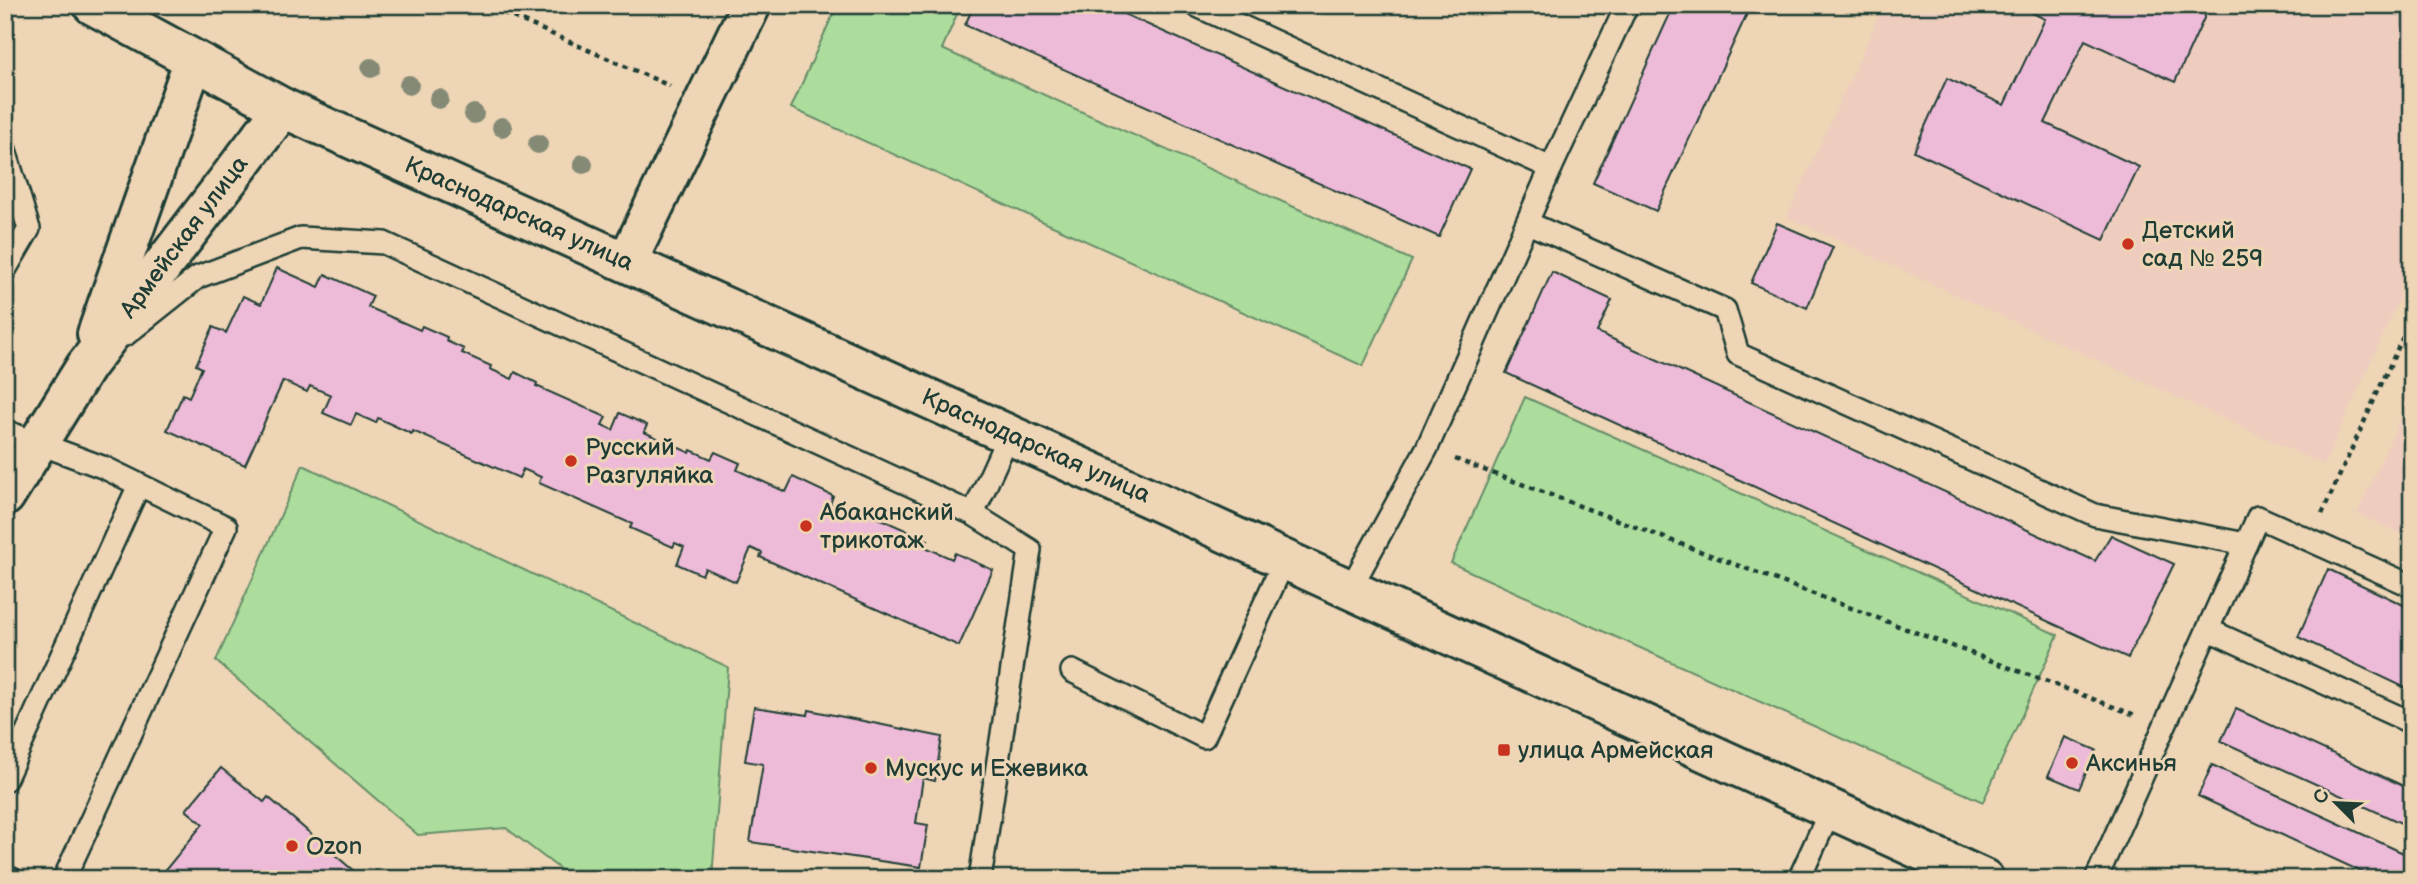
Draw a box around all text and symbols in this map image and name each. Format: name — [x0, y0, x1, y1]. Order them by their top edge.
street label: Армейская улица — [113, 150, 254, 325]
street label: Краснодарская улица — [400, 150, 638, 278]
place label: Детский сад № 259 — [2142, 216, 2263, 273]
marker: Детский сад № 259 — [2120, 236, 2136, 252]
street label: Краснодарская улица — [917, 382, 1155, 510]
place label: Русский Разгуляйка — [585, 433, 714, 490]
marker: Русский Разгуляйка — [563, 453, 579, 469]
place label: Абаканский трикотаж — [819, 498, 954, 555]
marker: Абаканский трикотаж — [798, 518, 814, 534]
place label: улица Армейская — [1518, 736, 1714, 765]
marker: улица Армейская — [1496, 742, 1512, 758]
place label: Аксинья — [2085, 749, 2177, 778]
place label: Мускус и Ежевика — [885, 754, 1088, 783]
marker: Аксинья — [2064, 755, 2080, 771]
marker: Мускус и Ежевика — [863, 760, 879, 776]
north arrow — [2302, 768, 2372, 838]
text: С — [2309, 786, 2335, 807]
place label: Ozon — [306, 832, 362, 861]
marker: Ozon — [284, 838, 300, 854]

